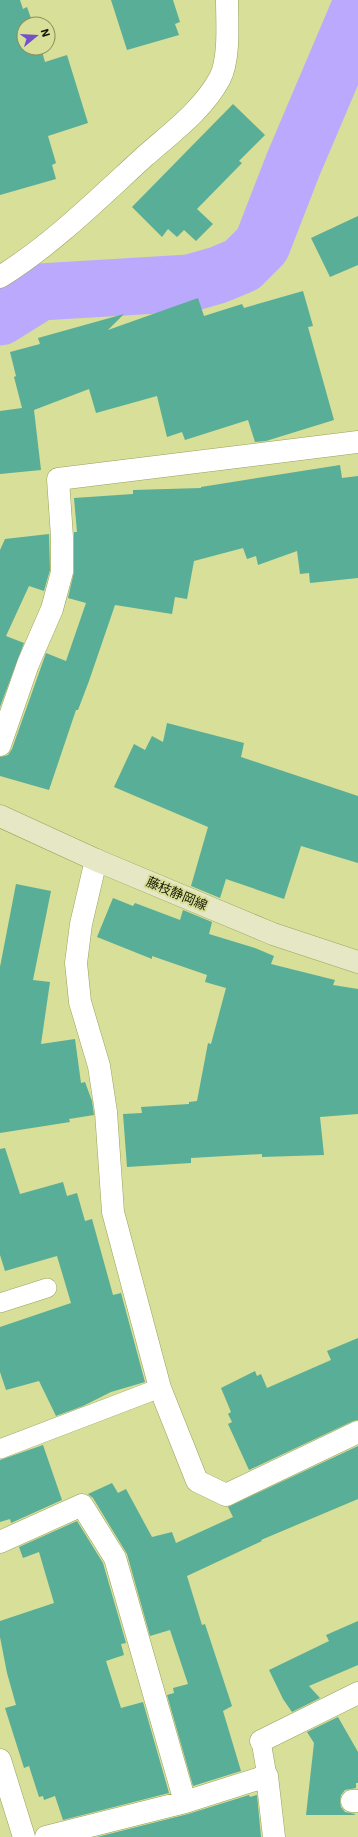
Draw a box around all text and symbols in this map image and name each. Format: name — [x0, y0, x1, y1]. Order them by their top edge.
north arrow — [16, 16, 56, 56]
text: N — [38, 27, 53, 39]
street label: 藤枝静岡線 — [144, 873, 210, 914]

